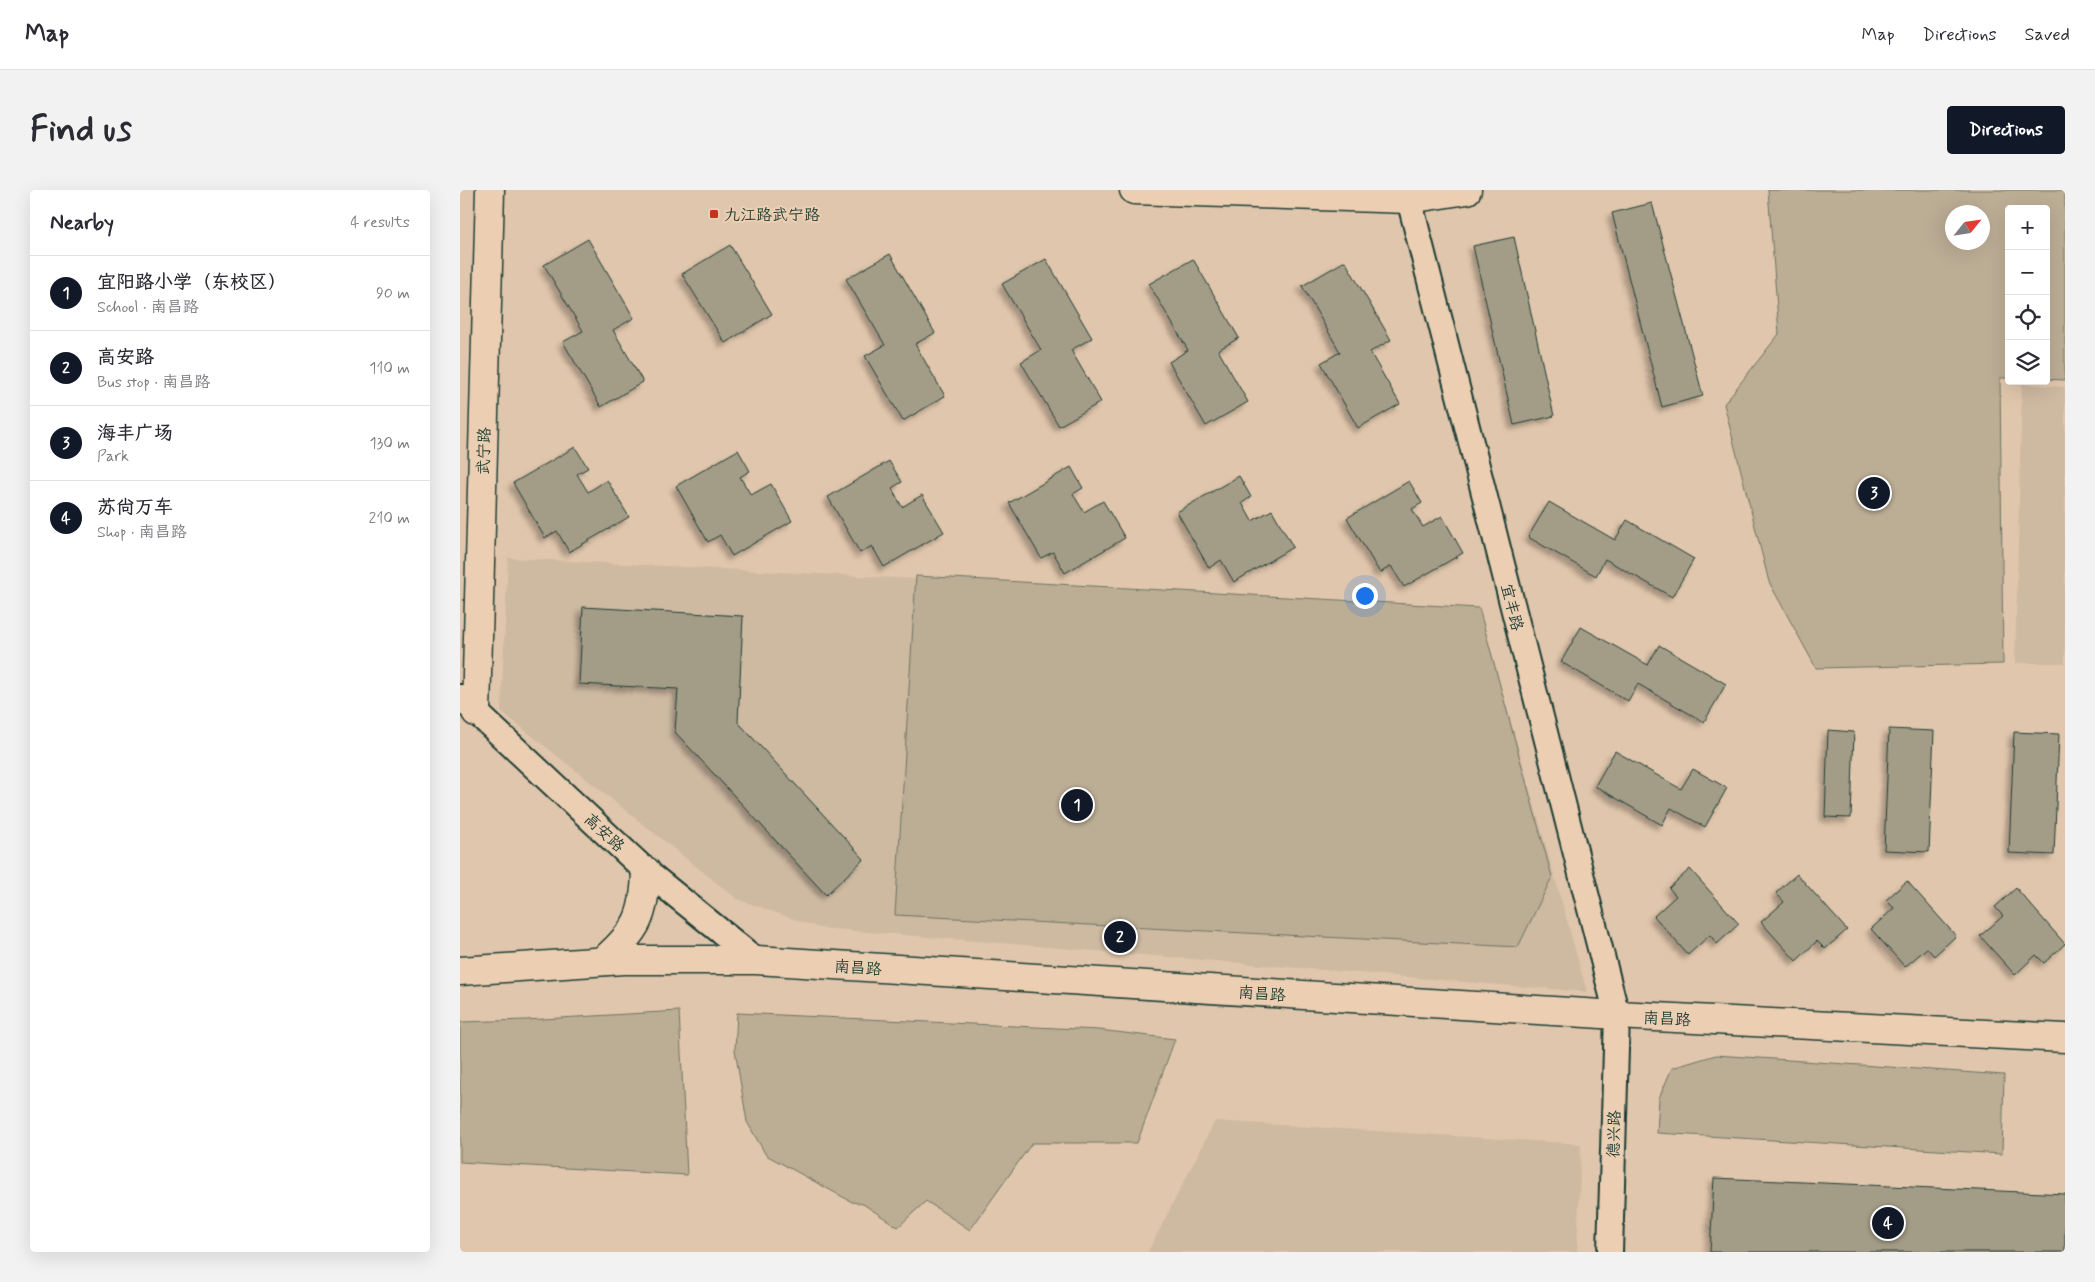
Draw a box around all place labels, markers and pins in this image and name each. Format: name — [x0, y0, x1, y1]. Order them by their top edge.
place label: 九江路武宁路 — [724, 205, 820, 226]
marker: 九江路武宁路 — [708, 208, 720, 220]
pin: 3 — [1858, 474, 1890, 512]
pin: 1 — [1061, 786, 1093, 824]
pin: 2 — [1104, 918, 1136, 956]
pin: 4 — [1872, 1204, 1904, 1242]

